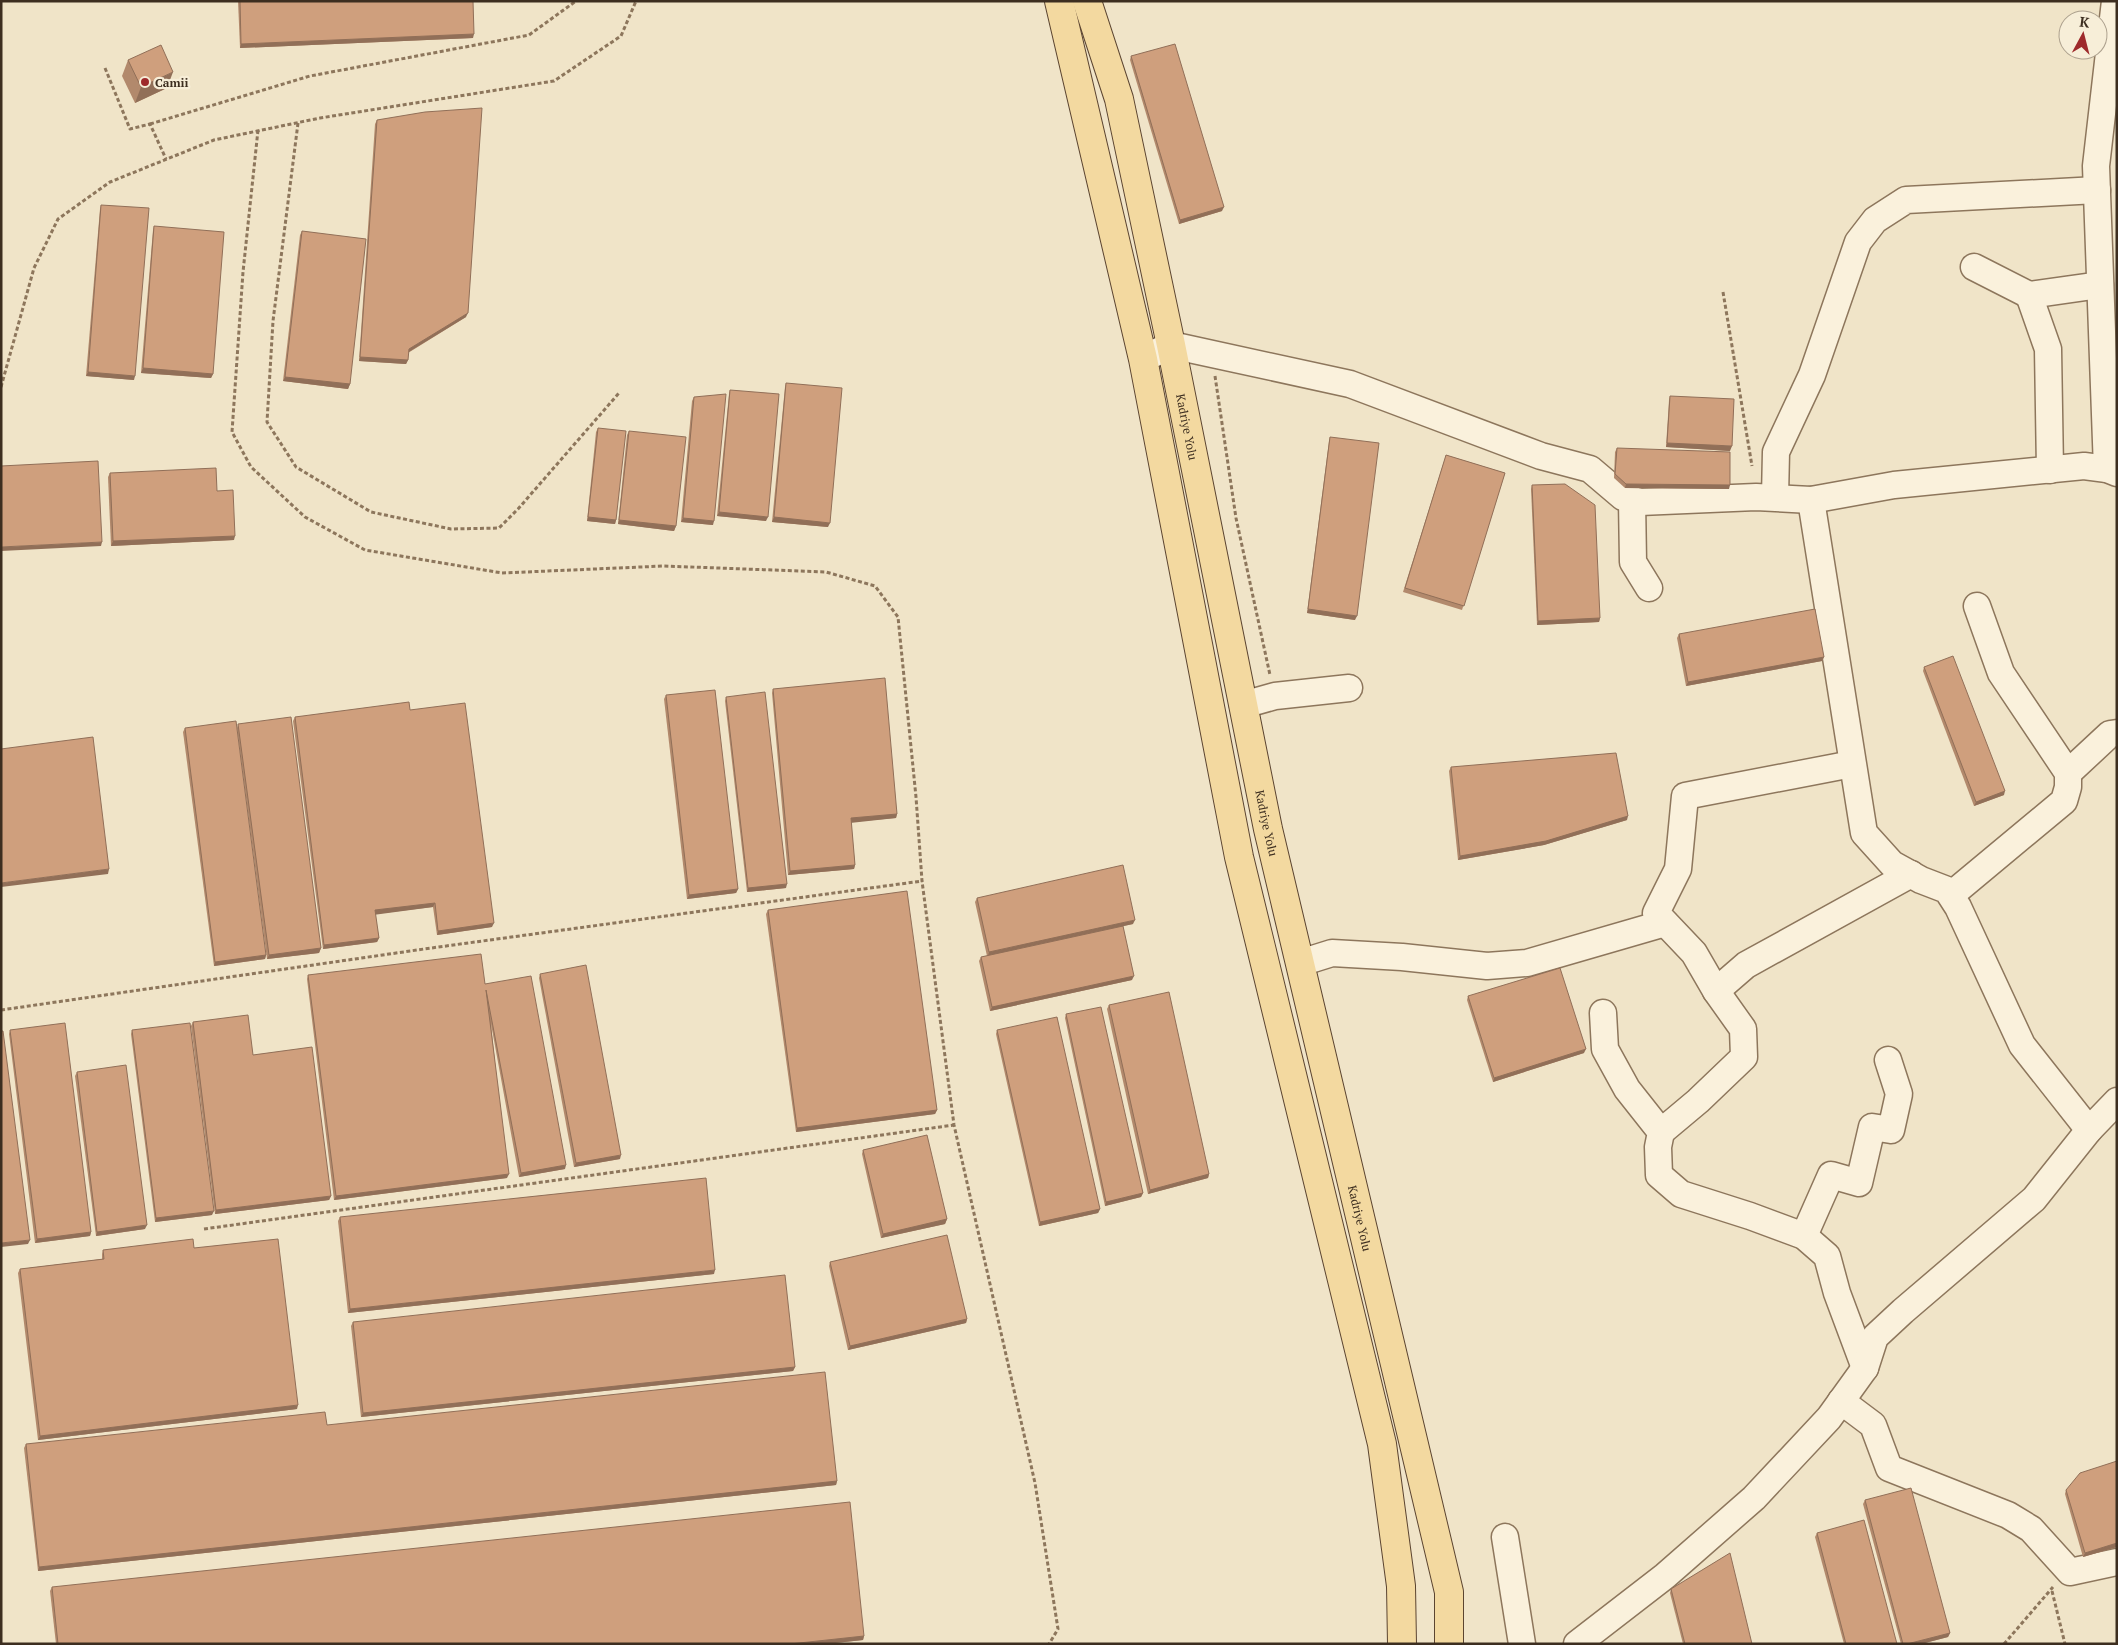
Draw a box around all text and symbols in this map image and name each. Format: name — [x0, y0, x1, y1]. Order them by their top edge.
north arrow — [2058, 10, 2108, 60]
text: K — [2079, 12, 2091, 32]
place label: Camii — [155, 75, 189, 90]
marker: Camii — [139, 76, 151, 88]
street label: Kadriye Yolu — [1173, 392, 1201, 461]
street label: Kadriye Yolu — [1253, 788, 1282, 858]
street label: Kadriye Yolu — [1345, 1184, 1375, 1253]

